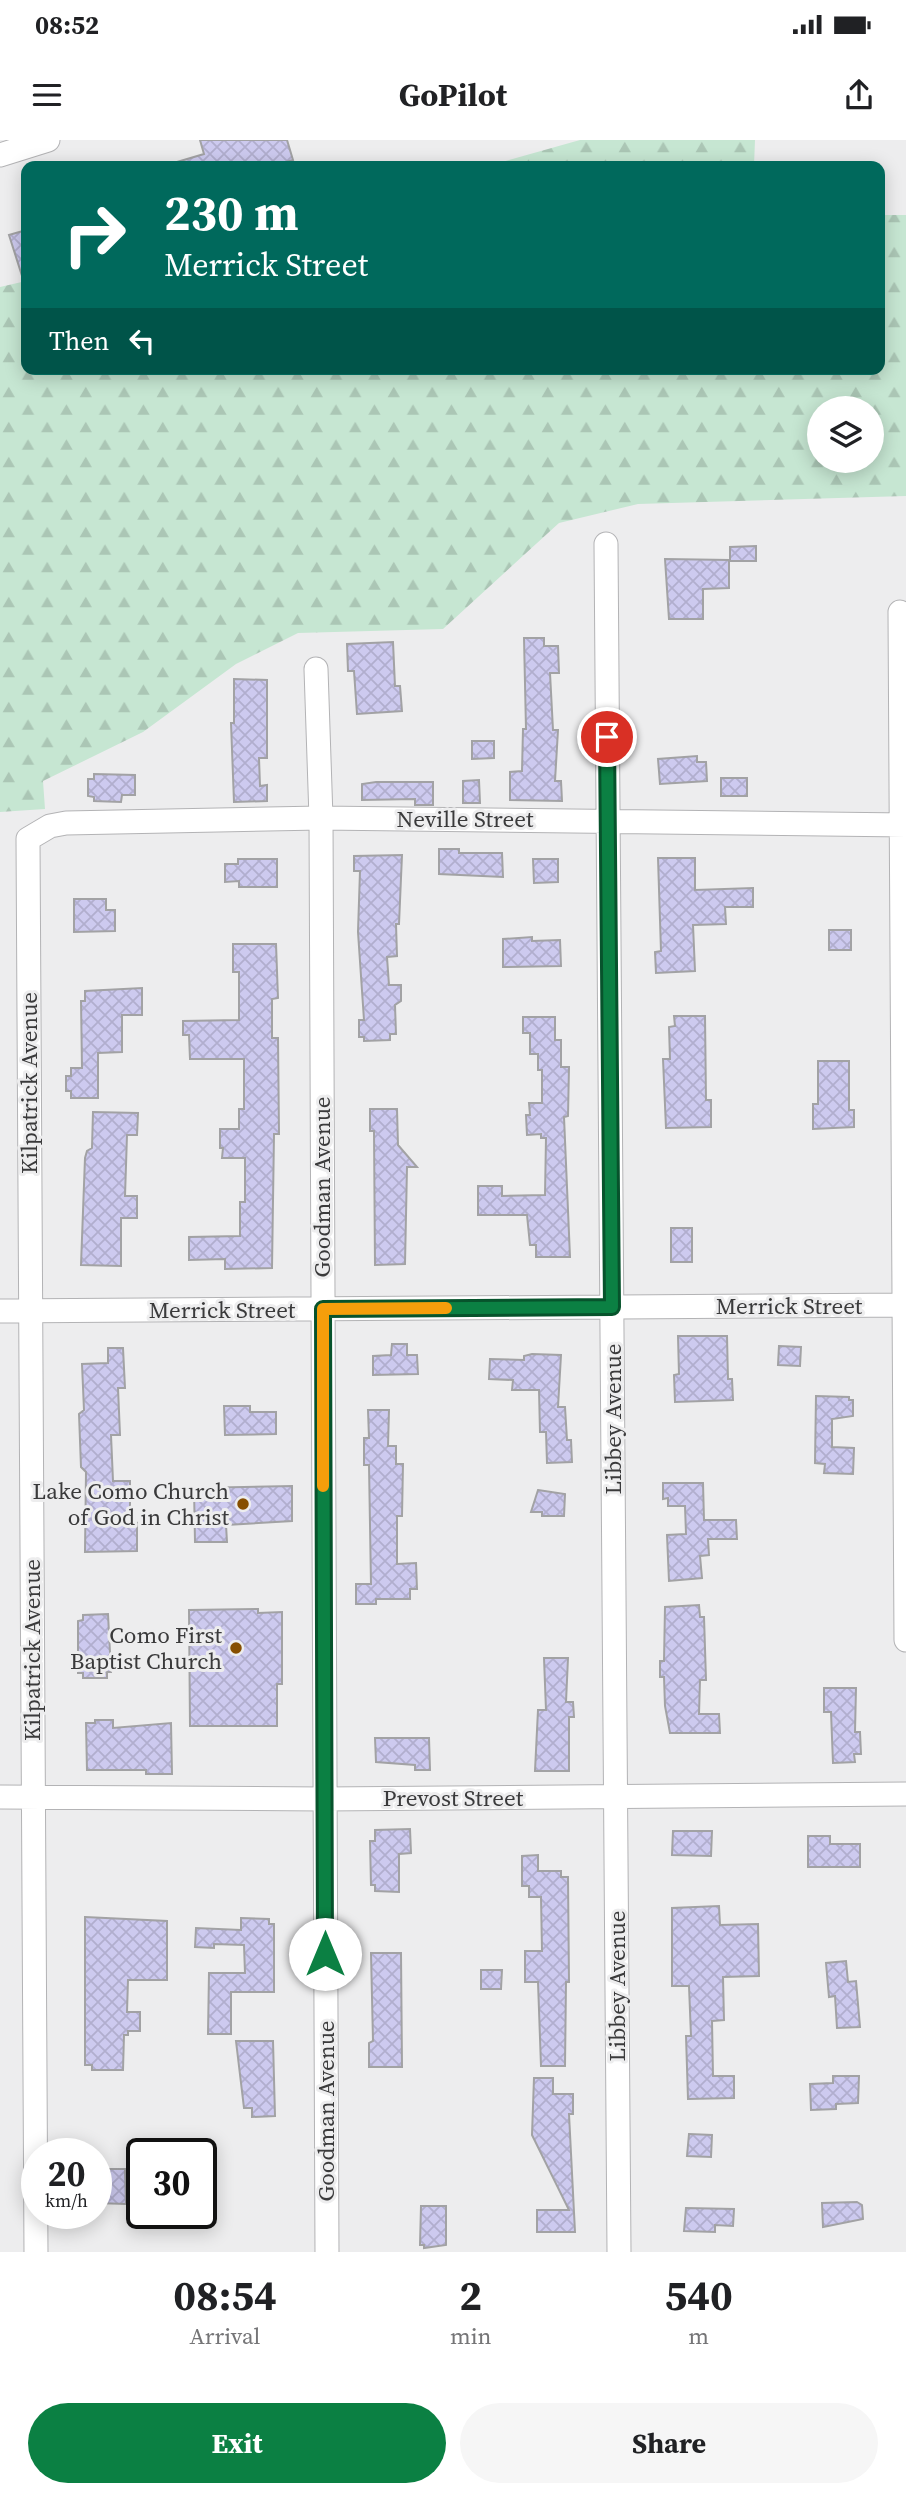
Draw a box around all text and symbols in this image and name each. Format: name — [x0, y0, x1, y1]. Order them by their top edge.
text: 08:52 — [35, 7, 99, 43]
text: GoPilot — [399, 73, 507, 117]
icon: menu — [28, 76, 66, 114]
icon: share — [840, 76, 878, 114]
text: 230 m — [164, 179, 299, 246]
icon: right — [49, 189, 140, 280]
text: Merrick Street — [164, 243, 368, 287]
icon: left — [123, 322, 161, 360]
text: Then — [49, 323, 109, 359]
map controls — [807, 396, 884, 473]
button: layers — [807, 396, 884, 473]
pin — [577, 707, 637, 767]
icon: arrive — [588, 718, 626, 756]
street label: Neville Street — [397, 803, 534, 835]
street label: Kilpatrick Avenue — [13, 992, 45, 1174]
street label: Goodman Avenue — [306, 1096, 338, 1278]
street label: Merrick Street — [716, 1290, 863, 1322]
street label: Merrick Street — [149, 1294, 296, 1326]
street label: Libbey Avenue — [597, 1343, 629, 1495]
place label: Lake Como Church of God in Christ — [33, 1475, 230, 1533]
marker: Lake Como Church of God in Christ — [235, 1496, 251, 1512]
street label: Kilpatrick Avenue — [16, 1559, 48, 1741]
place label: Como First Baptist Church — [70, 1619, 223, 1677]
marker: Como First Baptist Church — [228, 1640, 244, 1656]
street label: Prevost Street — [383, 1782, 524, 1814]
street label: Libbey Avenue — [601, 1910, 633, 2062]
position arrow — [288, 1917, 362, 1991]
street label: Goodman Avenue — [310, 2020, 342, 2202]
speed limit sign: 30 — [126, 2138, 217, 2229]
text: 20 — [48, 2150, 85, 2198]
text: km/h — [45, 2188, 88, 2213]
text: 08:54 — [173, 2266, 277, 2324]
text: 2 — [459, 2266, 482, 2324]
text: 540 — [665, 2266, 733, 2324]
text: Arrival — [189, 2320, 260, 2352]
text: min — [450, 2320, 491, 2352]
text: m — [688, 2320, 709, 2352]
button: Exit — [28, 2403, 446, 2483]
button: Share — [460, 2403, 878, 2483]

